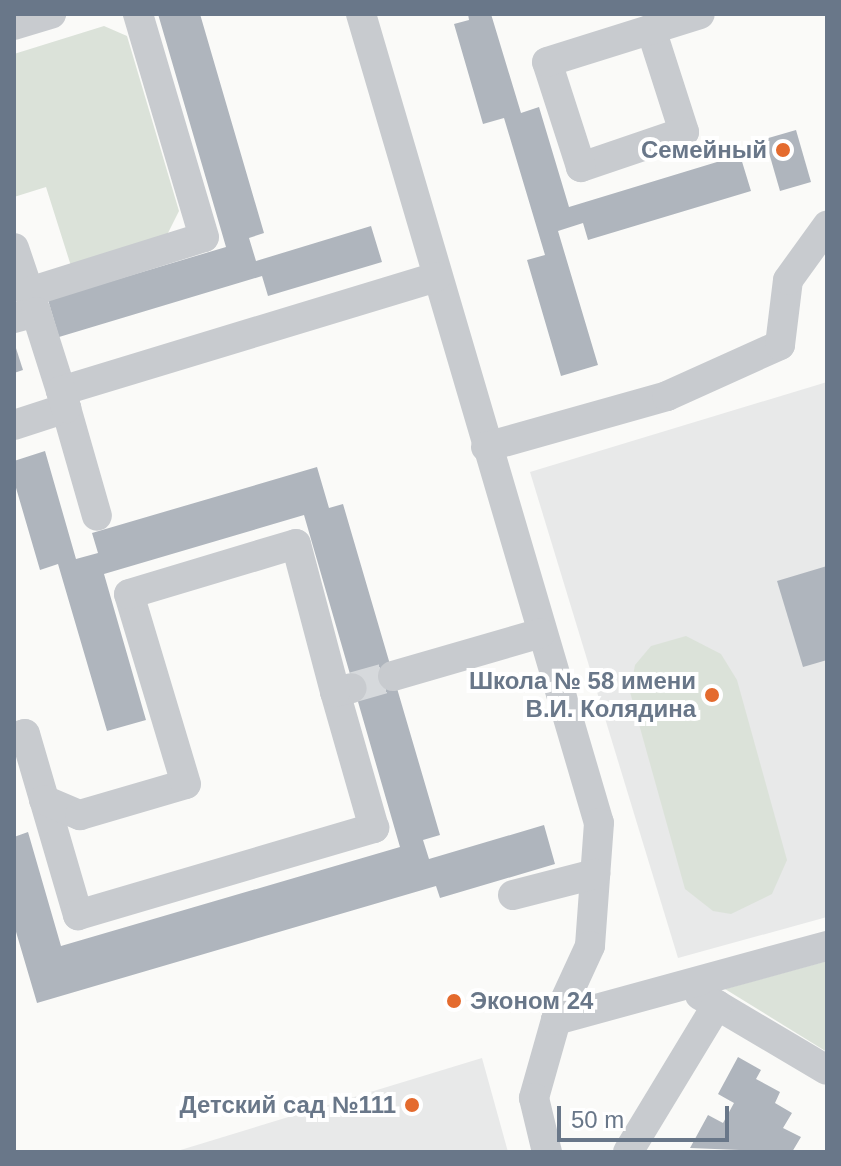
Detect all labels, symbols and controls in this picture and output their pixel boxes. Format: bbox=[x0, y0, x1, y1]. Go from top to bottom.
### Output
place label: Семейный bbox=[641, 136, 767, 164]
marker: Семейный bbox=[774, 141, 792, 159]
place label: Школа № 58 имени В.И. Колядина bbox=[469, 667, 696, 723]
marker: Школа № 58 имени В.И. Колядина bbox=[703, 686, 721, 704]
place label: Эконом 24 bbox=[470, 987, 593, 1015]
marker: Эконом 24 bbox=[445, 992, 463, 1010]
scale bar bbox=[561, 1090, 733, 1140]
place label: Детский сад №111 bbox=[180, 1091, 396, 1119]
marker: Детский сад №111 bbox=[403, 1096, 421, 1114]
text: 50 m bbox=[571, 1106, 624, 1133]

